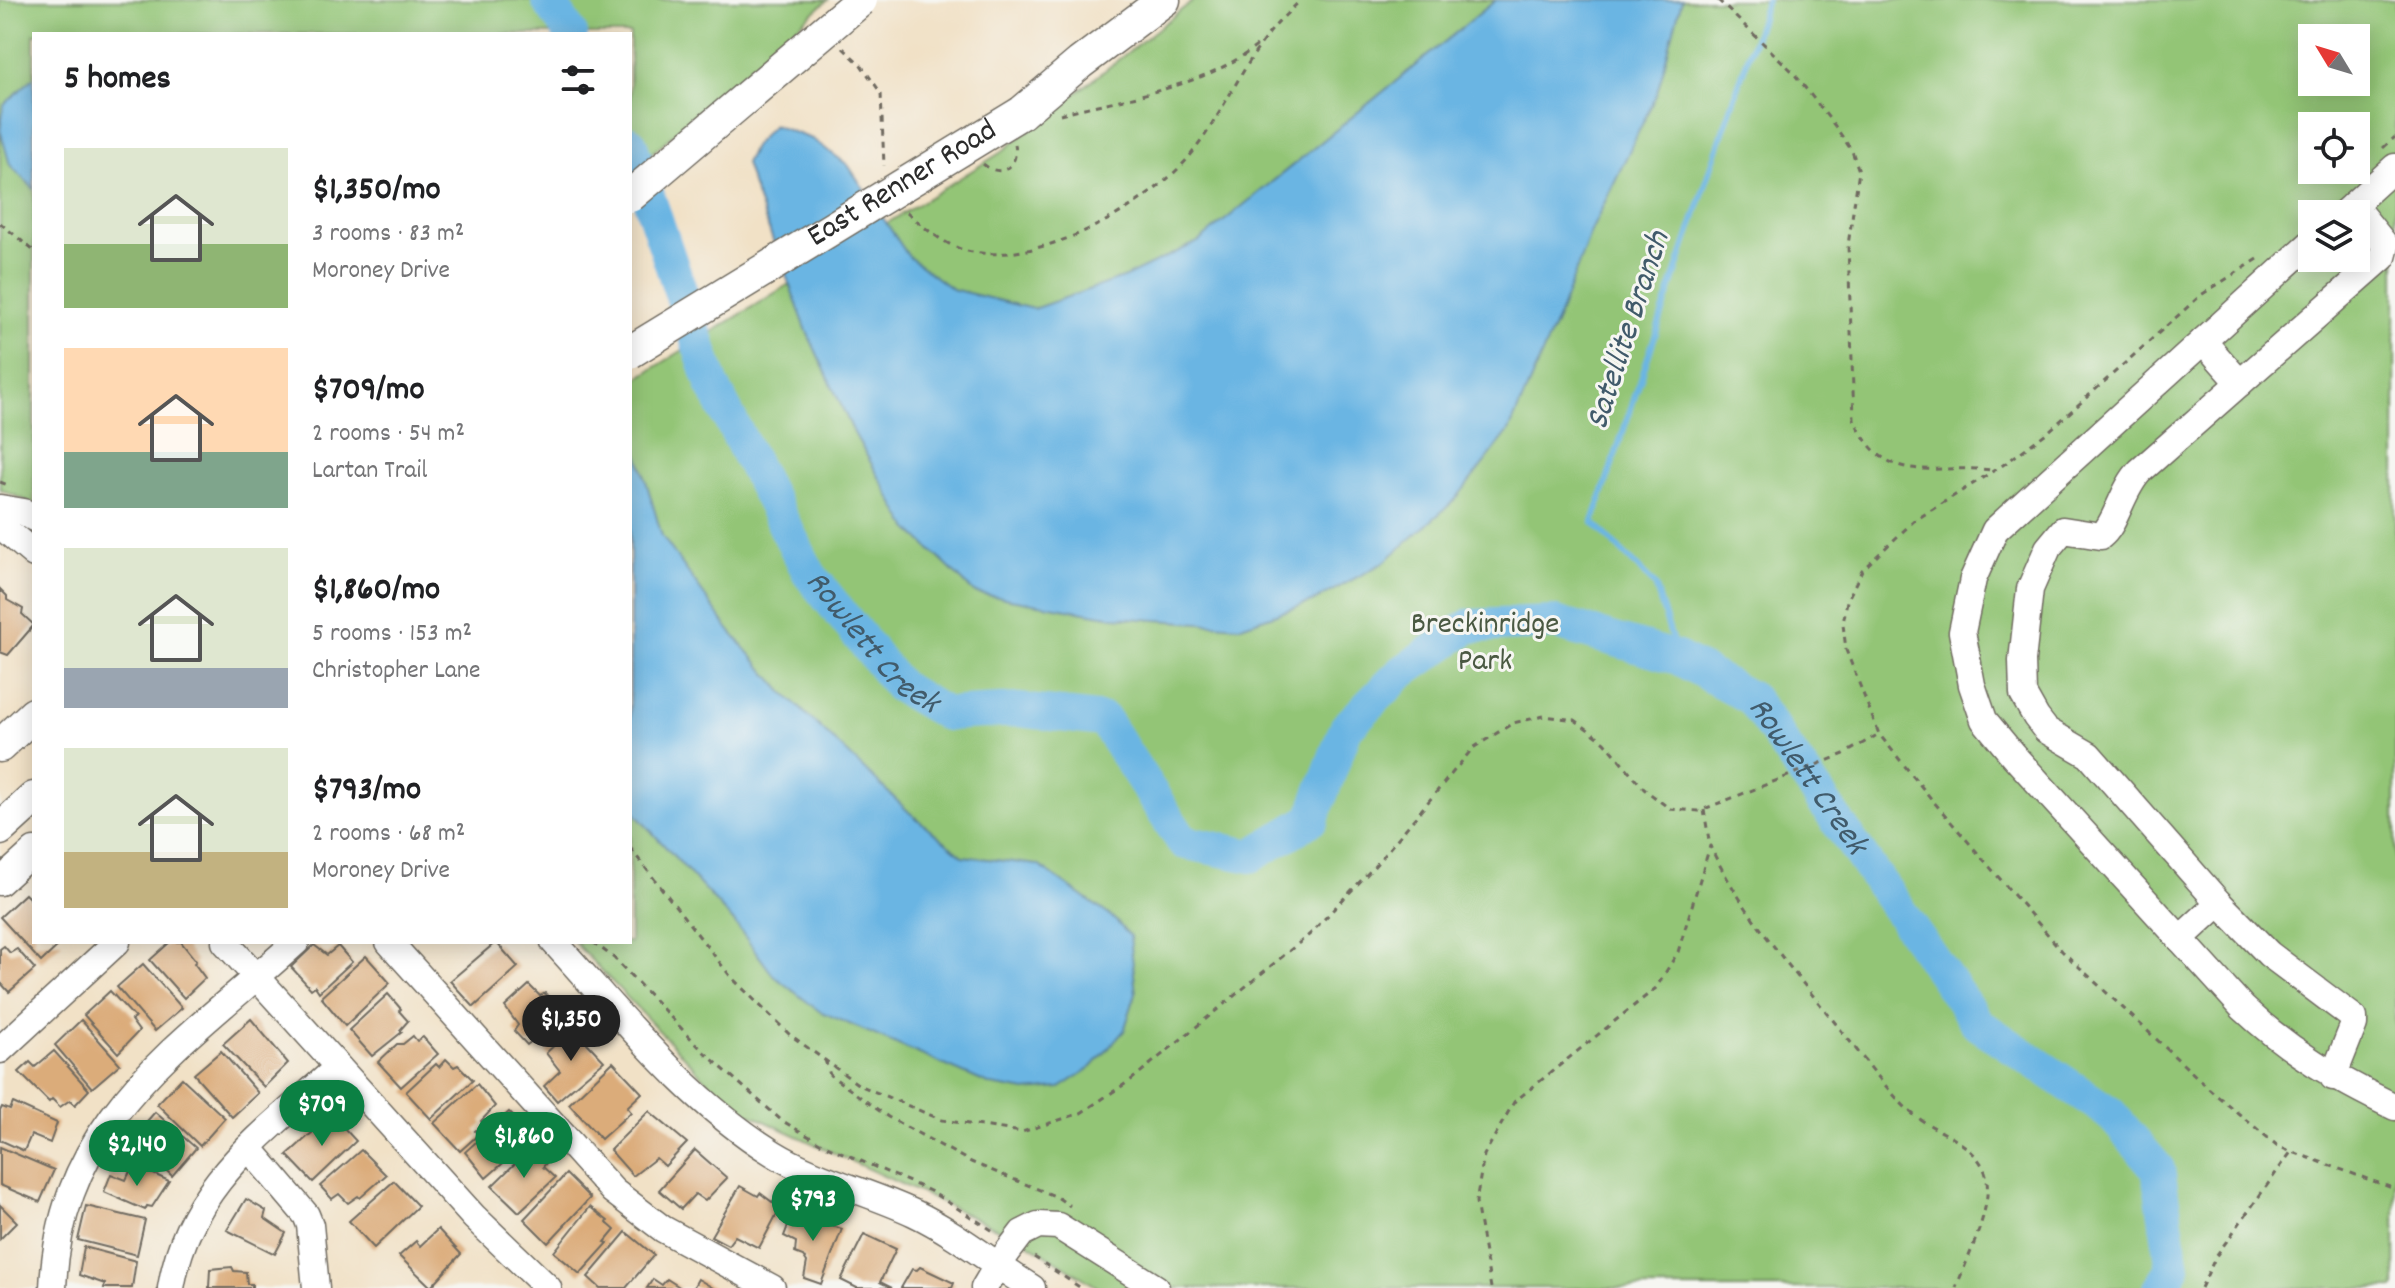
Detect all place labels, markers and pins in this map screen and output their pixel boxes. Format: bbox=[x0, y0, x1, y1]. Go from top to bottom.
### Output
pin: $1,350 bbox=[506, 995, 636, 1063]
pin: $709 bbox=[275, 1080, 369, 1148]
pin: $1,860 bbox=[459, 1112, 589, 1180]
pin: $2,140 bbox=[72, 1120, 202, 1188]
pin: $793 bbox=[766, 1175, 860, 1243]

